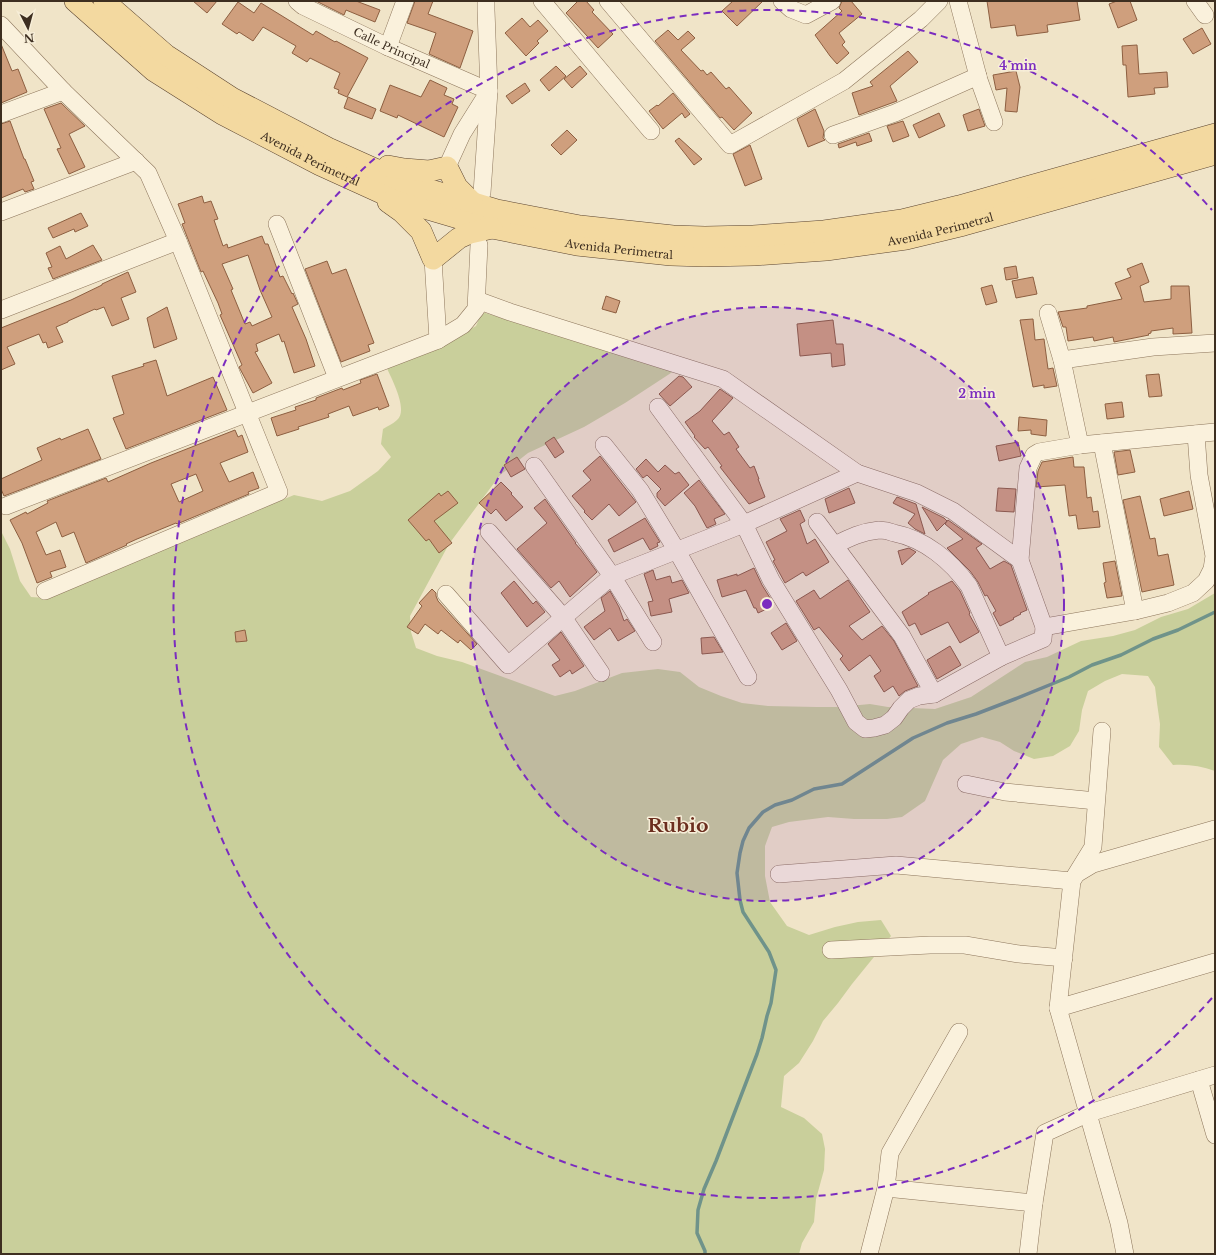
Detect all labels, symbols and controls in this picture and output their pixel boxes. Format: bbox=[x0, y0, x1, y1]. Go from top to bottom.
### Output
north arrow bbox=[8, 8, 48, 48]
street label: Calle Principal bbox=[351, 24, 433, 72]
text: N bbox=[23, 30, 35, 46]
text: 4 min bbox=[999, 58, 1037, 73]
street label: Avenida Perimetral bbox=[258, 128, 362, 189]
street label: Avenida Perimetral bbox=[886, 210, 995, 249]
street label: Avenida Perimetral bbox=[563, 236, 674, 262]
text: 2 min bbox=[958, 386, 996, 401]
centre of rings bbox=[760, 597, 774, 611]
district label: Rubio bbox=[648, 814, 708, 837]

